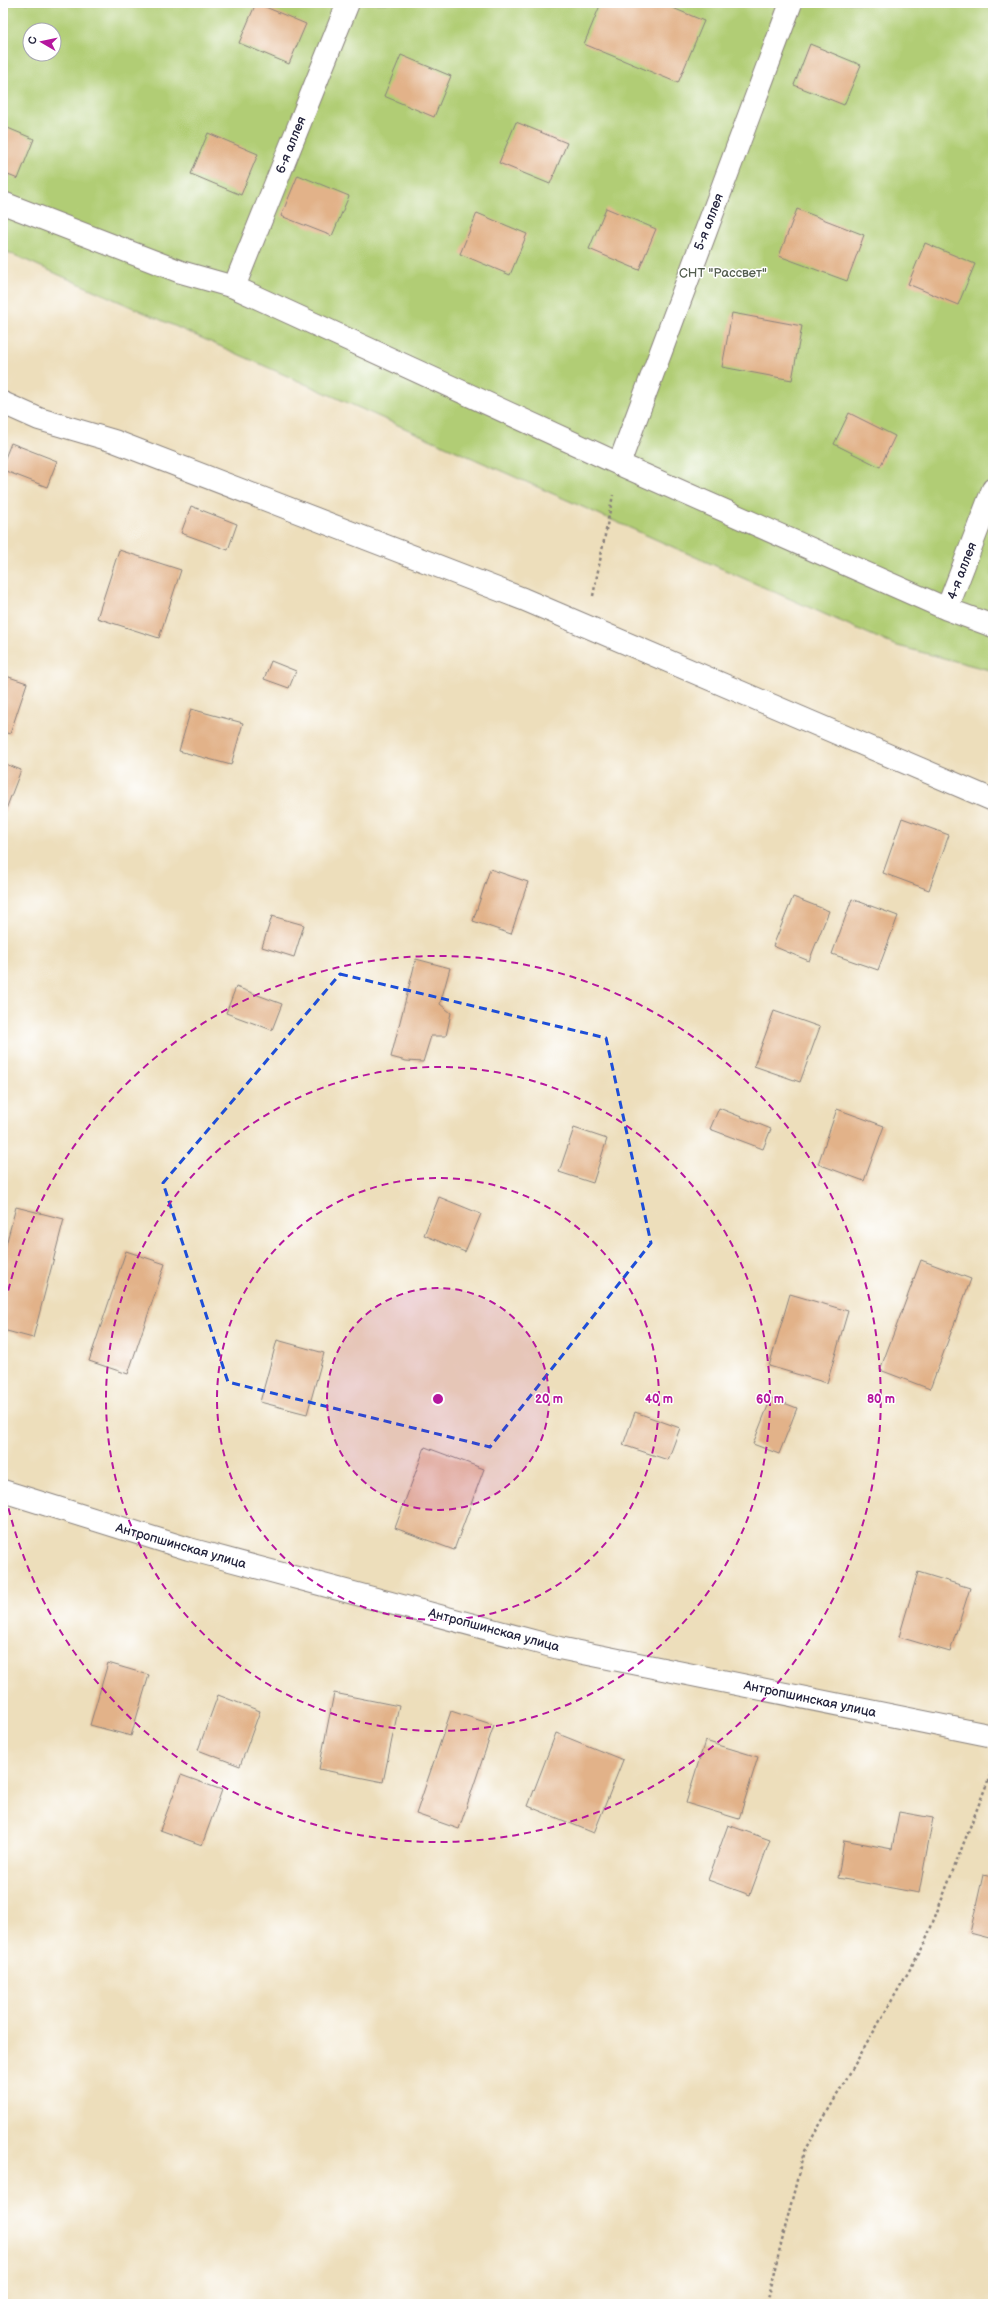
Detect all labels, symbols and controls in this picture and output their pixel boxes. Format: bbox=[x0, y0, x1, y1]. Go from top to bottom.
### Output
north arrow bbox=[22, 22, 62, 62]
text: С bbox=[26, 35, 40, 45]
street label: 6-я аллея bbox=[272, 114, 310, 176]
street label: 5-я аллея bbox=[691, 191, 727, 253]
park label: СНТ "Рассвет" bbox=[679, 265, 767, 281]
street label: 4-я аллея bbox=[944, 540, 980, 602]
centre of rings bbox=[431, 1392, 445, 1406]
text: 20 m bbox=[535, 1392, 563, 1407]
text: 40 m bbox=[645, 1392, 673, 1407]
text: 60 m bbox=[756, 1392, 784, 1407]
text: 80 m bbox=[867, 1392, 895, 1407]
street label: Антропшинская улица bbox=[113, 1519, 248, 1572]
street label: Антропшинская улица bbox=[426, 1605, 562, 1655]
street label: Антропшинская улица bbox=[741, 1677, 878, 1721]

